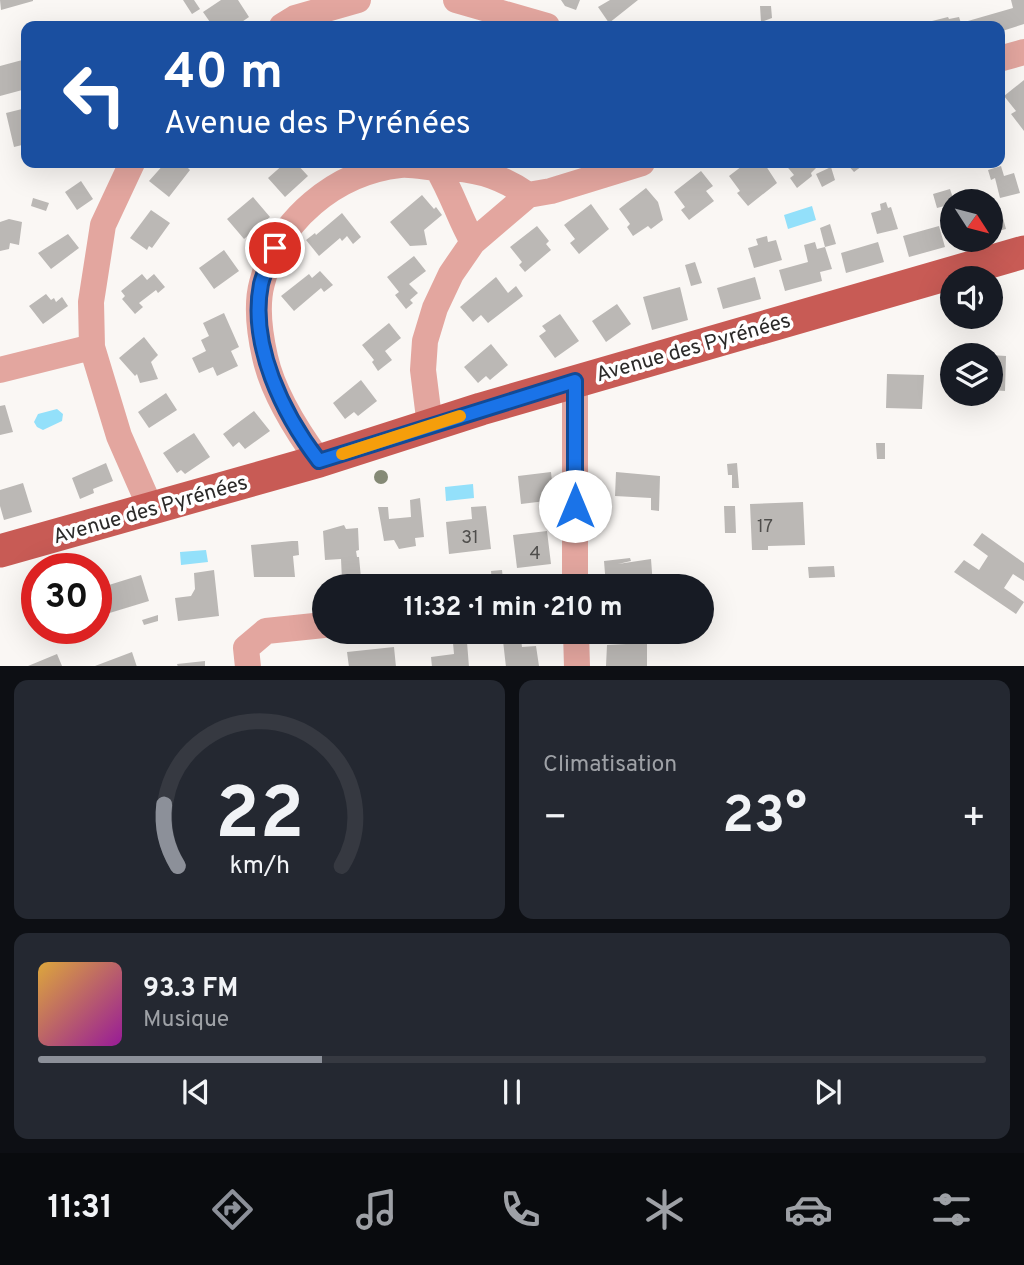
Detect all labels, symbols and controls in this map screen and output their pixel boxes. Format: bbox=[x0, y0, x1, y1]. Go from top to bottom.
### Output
text: 40 m bbox=[164, 44, 283, 106]
icon: left bbox=[49, 49, 140, 140]
text: Avenue des Pyrénées bbox=[164, 105, 471, 145]
north arrow bbox=[940, 189, 1003, 252]
map controls bbox=[940, 189, 1003, 406]
pin bbox=[245, 218, 305, 278]
icon: arrive bbox=[256, 229, 294, 267]
button: sound bbox=[940, 266, 1003, 329]
street label: Avenue des Pyrénées bbox=[593, 308, 794, 389]
button: layers bbox=[940, 343, 1003, 406]
position arrow bbox=[538, 469, 612, 543]
street label: Avenue des Pyrénées bbox=[50, 470, 251, 551]
house number: 17 bbox=[757, 516, 773, 539]
house number: 31 bbox=[461, 527, 479, 550]
house number: 4 bbox=[529, 543, 541, 566]
speed limit sign: 30 bbox=[21, 553, 112, 644]
text: 11:32 · 1 min · 210 m bbox=[403, 592, 623, 625]
text: Climatisation bbox=[543, 751, 677, 780]
text: 22 bbox=[215, 772, 304, 864]
text: 23° bbox=[722, 785, 807, 851]
text: − bbox=[543, 795, 568, 844]
text: + bbox=[961, 795, 986, 844]
text: km/h bbox=[229, 850, 290, 882]
text: 93.3 FM bbox=[143, 973, 238, 1006]
text: Musique bbox=[143, 1006, 229, 1035]
icon: previous bbox=[177, 1073, 215, 1111]
icon: pause bbox=[493, 1073, 531, 1111]
icon: next bbox=[809, 1073, 847, 1111]
icon: directions bbox=[208, 1185, 257, 1234]
icon: music bbox=[352, 1185, 401, 1234]
icon: phone bbox=[496, 1185, 545, 1234]
icon: climate bbox=[640, 1185, 689, 1234]
icon: car bbox=[784, 1185, 833, 1234]
icon: filters bbox=[927, 1185, 976, 1234]
text: 11:31 bbox=[47, 1189, 113, 1229]

